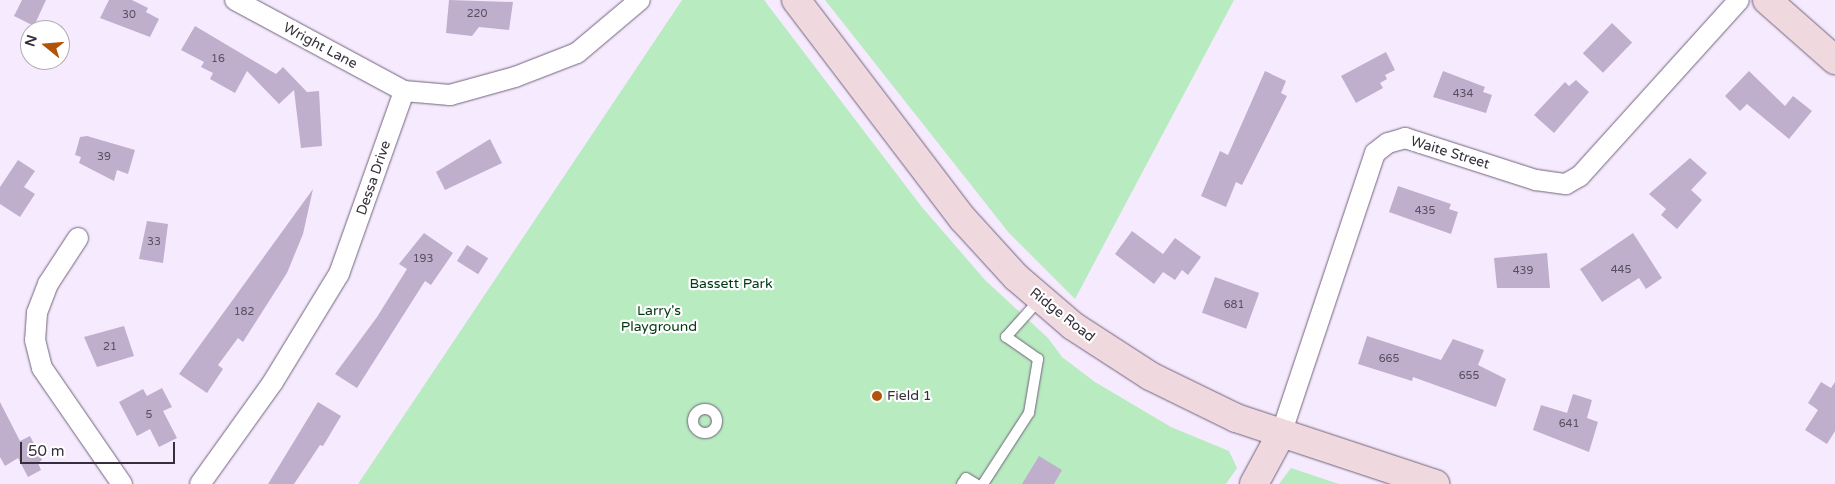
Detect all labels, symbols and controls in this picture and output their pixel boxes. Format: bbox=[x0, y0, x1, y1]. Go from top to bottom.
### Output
house number: 220 bbox=[467, 7, 487, 21]
house number: 30 bbox=[122, 8, 136, 22]
street label: Wright Lane bbox=[280, 19, 360, 73]
north arrow bbox=[20, 20, 70, 70]
text: N bbox=[21, 33, 41, 49]
house number: 16 bbox=[211, 52, 225, 66]
house number: 434 bbox=[1453, 87, 1473, 101]
street label: Waite Street bbox=[1408, 133, 1492, 173]
street label: Dessa Drive bbox=[353, 139, 395, 217]
house number: 39 bbox=[97, 150, 111, 164]
house number: 435 bbox=[1415, 204, 1435, 218]
house number: 33 bbox=[147, 235, 161, 249]
house number: 193 bbox=[413, 252, 433, 266]
house number: 445 bbox=[1611, 263, 1631, 277]
house number: 439 bbox=[1513, 264, 1533, 278]
park label: Bassett Park bbox=[689, 276, 773, 292]
street label: Ridge Road bbox=[1026, 284, 1098, 346]
house number: 681 bbox=[1224, 298, 1244, 312]
park label: Larry's Playground bbox=[621, 303, 697, 336]
house number: 182 bbox=[234, 305, 254, 319]
house number: 21 bbox=[103, 340, 117, 354]
house number: 665 bbox=[1379, 352, 1399, 366]
house number: 655 bbox=[1459, 369, 1479, 383]
place label: Field 1 bbox=[887, 388, 932, 404]
marker: Field 1 bbox=[871, 390, 883, 402]
house number: 5 bbox=[146, 408, 152, 422]
house number: 641 bbox=[1559, 417, 1579, 431]
scale bar bbox=[22, 432, 178, 464]
text: 50 m bbox=[28, 442, 65, 460]

